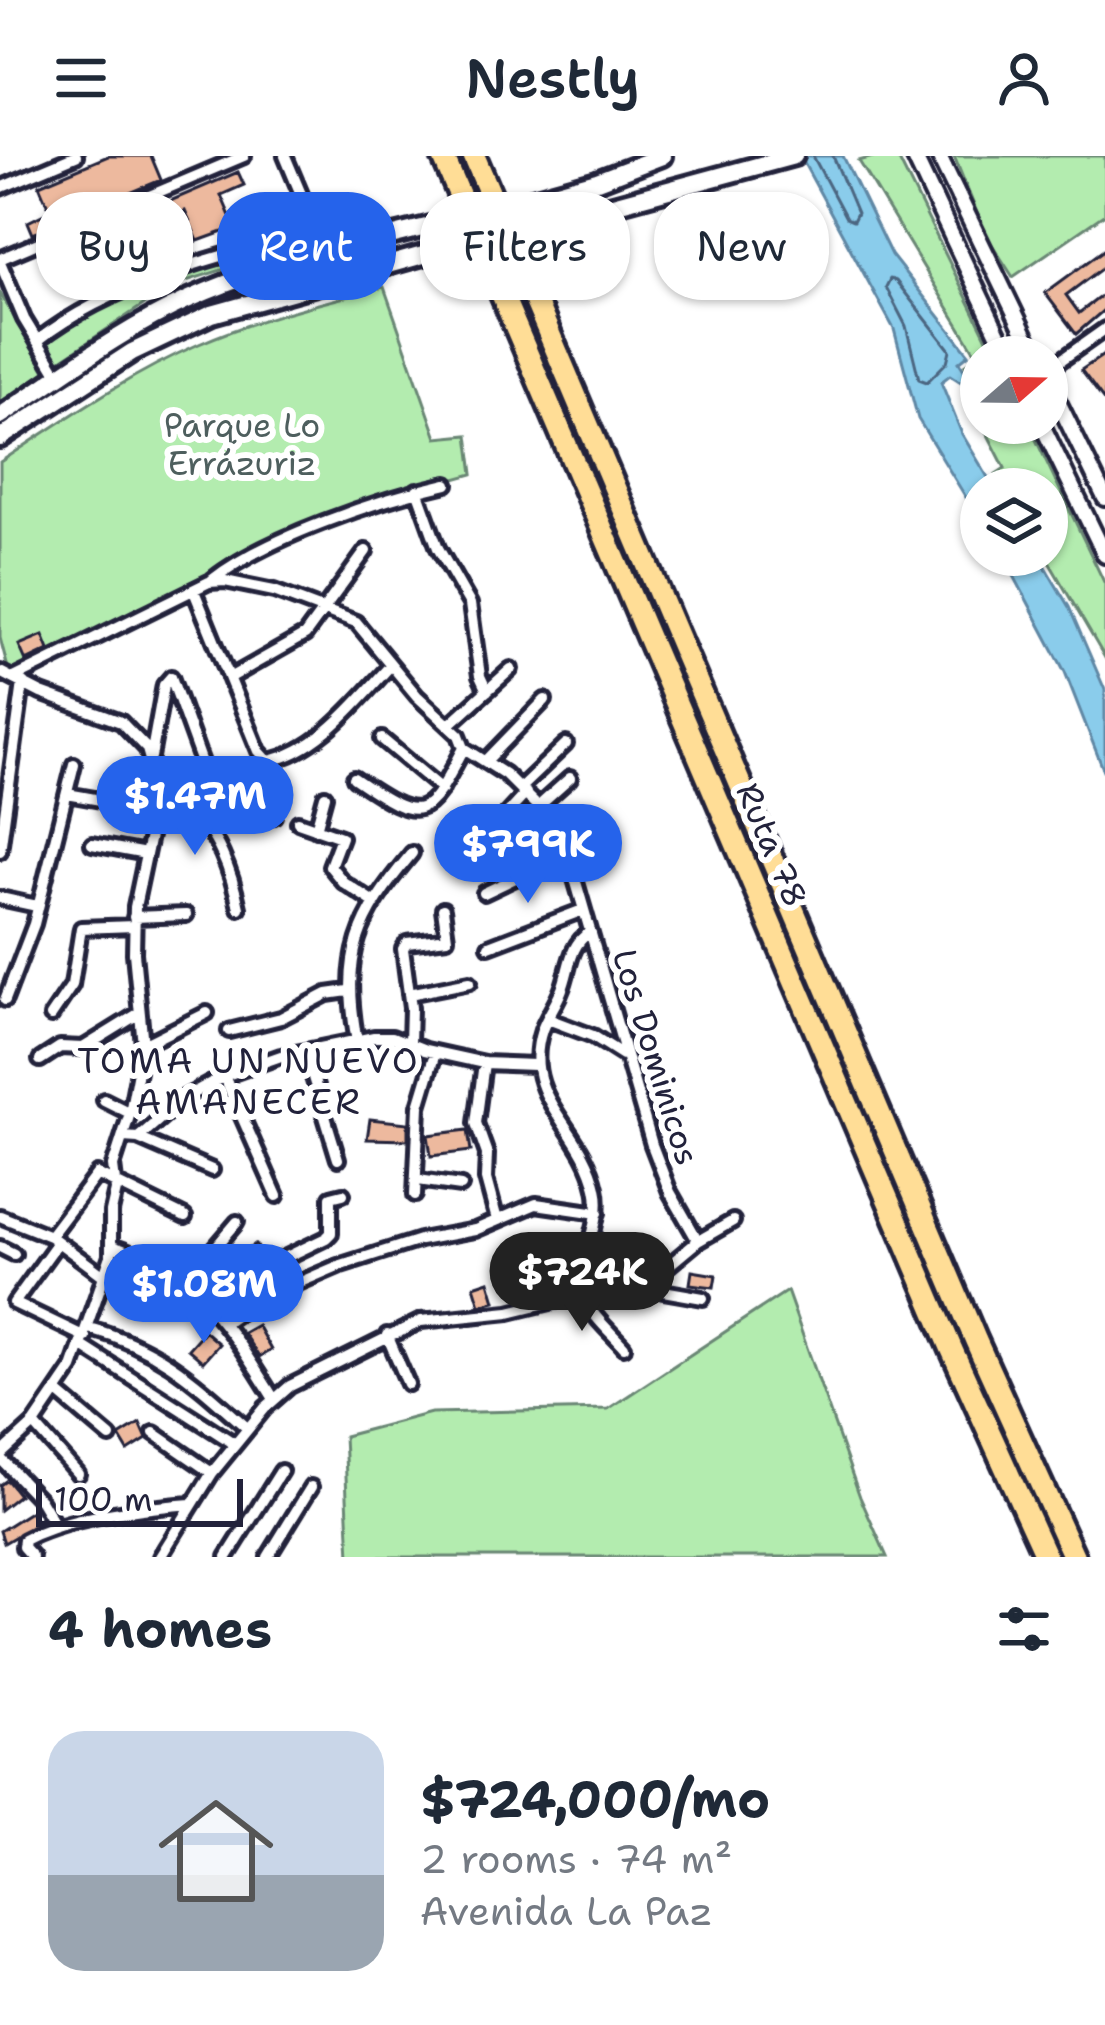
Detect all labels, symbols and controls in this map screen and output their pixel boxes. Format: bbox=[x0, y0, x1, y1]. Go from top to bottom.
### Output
text: Nestly bbox=[465, 42, 640, 114]
icon: menu bbox=[48, 45, 114, 111]
icon: person bbox=[991, 45, 1057, 111]
chip: Buy bbox=[36, 192, 193, 300]
chip: Rent bbox=[217, 192, 396, 300]
chip: Filters bbox=[420, 192, 630, 300]
chip: New bbox=[654, 192, 829, 300]
north arrow bbox=[960, 336, 1068, 444]
map controls bbox=[960, 336, 1068, 576]
park label: Parque Lo Errázuriz bbox=[164, 403, 320, 486]
button: layers bbox=[960, 468, 1068, 576]
pin: $1.47M bbox=[97, 756, 293, 858]
text: $1.47M bbox=[123, 769, 267, 821]
street label: Ruta 78 bbox=[726, 776, 818, 914]
pin: $799K bbox=[444, 804, 612, 906]
text: $799K bbox=[461, 817, 595, 869]
street label: Los Dominicos bbox=[602, 944, 710, 1170]
district label: TOMA UN NUEVO AMANECER bbox=[77, 1036, 421, 1126]
pin: $724K bbox=[498, 1232, 666, 1334]
pin: $1.08M bbox=[106, 1244, 302, 1346]
text: $724K bbox=[517, 1245, 647, 1297]
text: $1.08M bbox=[131, 1257, 277, 1309]
scale bar bbox=[36, 1473, 243, 1526]
text: 100 m bbox=[54, 1477, 153, 1522]
text: 4 homes bbox=[48, 1595, 272, 1663]
icon: filters bbox=[991, 1596, 1057, 1662]
text: $724,000/mo bbox=[420, 1765, 770, 1833]
icon: home bbox=[144, 1779, 288, 1923]
text: 2 rooms · 74 m² bbox=[420, 1833, 732, 1885]
text: Avenida La Paz bbox=[420, 1885, 713, 1937]

